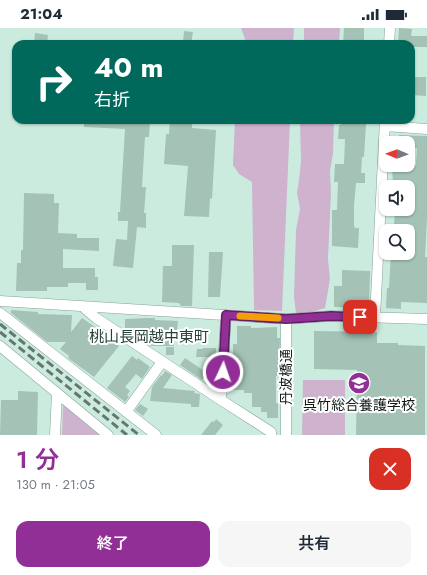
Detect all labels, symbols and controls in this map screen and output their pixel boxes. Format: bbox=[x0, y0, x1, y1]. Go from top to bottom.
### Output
text: 21:04 bbox=[20, 3, 63, 25]
text: 40 m bbox=[94, 47, 163, 88]
icon: right bbox=[28, 56, 80, 108]
text: 右折 bbox=[94, 87, 130, 113]
north arrow bbox=[379, 136, 415, 172]
map controls bbox=[379, 136, 415, 260]
button: sound bbox=[379, 180, 415, 216]
button: search bbox=[379, 224, 415, 260]
pin bbox=[343, 300, 377, 334]
icon: arrive bbox=[349, 306, 371, 328]
district label: 桃山長岡越中東町 bbox=[89, 326, 209, 348]
street label: 丹波橋通 bbox=[276, 349, 296, 405]
position arrow bbox=[202, 351, 244, 393]
school or university icon: 呉竹総合養護学校 bbox=[346, 370, 372, 396]
place label: 呉竹総合養護学校 bbox=[303, 395, 415, 415]
text: 1 分 bbox=[16, 442, 59, 477]
button: close bbox=[369, 448, 411, 490]
text: 130 m · 21:05 bbox=[16, 475, 95, 494]
button: 終了 bbox=[16, 521, 210, 567]
button: 共有 bbox=[218, 521, 411, 567]

